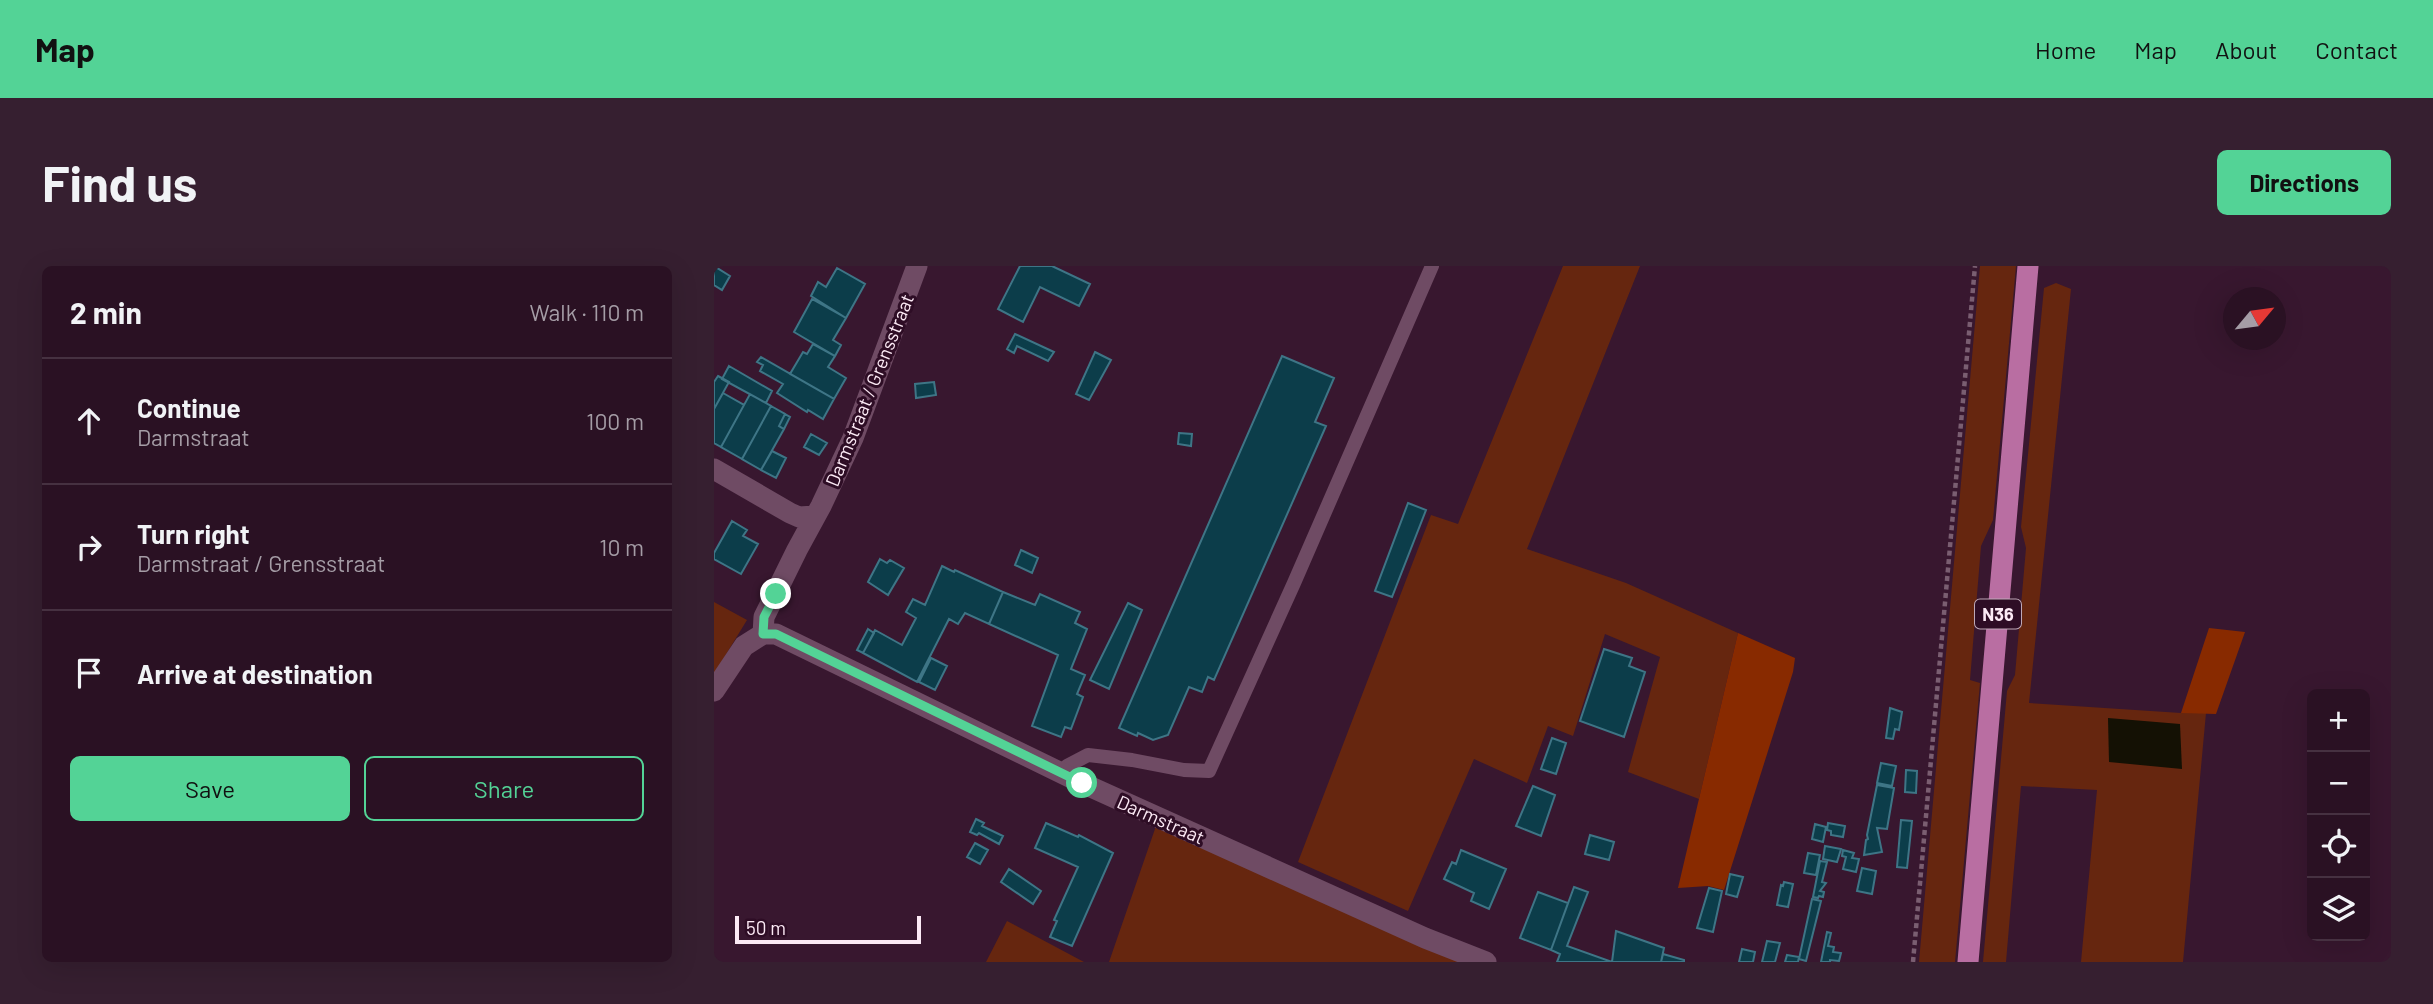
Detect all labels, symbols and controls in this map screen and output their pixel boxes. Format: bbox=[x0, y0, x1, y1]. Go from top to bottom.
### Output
text: Map bbox=[35, 29, 95, 69]
text: Home bbox=[2035, 35, 2096, 64]
text: Map bbox=[2134, 35, 2177, 64]
text: About bbox=[2215, 35, 2277, 64]
text: Contact bbox=[2315, 35, 2398, 64]
button: Directions bbox=[2217, 150, 2391, 215]
text: Find us bbox=[42, 153, 197, 212]
north arrow bbox=[2223, 287, 2286, 350]
street label: Darmstraat / Grensstraat bbox=[820, 291, 918, 489]
text: 2 min bbox=[70, 294, 142, 330]
text: Walk · 110 m bbox=[530, 298, 644, 326]
text: Continue bbox=[137, 392, 241, 423]
icon: ahead bbox=[70, 402, 108, 440]
text: 100 m bbox=[586, 407, 644, 435]
text: Darmstraat bbox=[137, 423, 250, 451]
text: Turn right bbox=[137, 518, 250, 549]
icon: right bbox=[70, 528, 108, 566]
text: 10 m bbox=[599, 533, 644, 561]
text: Darmstraat / Grensstraat bbox=[137, 549, 385, 577]
route end bbox=[760, 578, 791, 609]
road number: N36 bbox=[1975, 600, 2021, 628]
icon: arrive bbox=[70, 654, 108, 692]
text: Arrive at destination bbox=[137, 658, 373, 689]
map controls bbox=[2307, 689, 2370, 941]
button: + bbox=[2307, 689, 2370, 752]
button: − bbox=[2307, 752, 2370, 815]
button: Save bbox=[70, 756, 350, 821]
button: Share bbox=[364, 756, 644, 821]
route start bbox=[1066, 767, 1097, 798]
street label: Darmstraat bbox=[1114, 790, 1208, 848]
button: locate bbox=[2307, 815, 2370, 878]
button: layers bbox=[2307, 878, 2370, 941]
scale bar bbox=[735, 913, 920, 945]
text: 50 m bbox=[746, 916, 786, 939]

